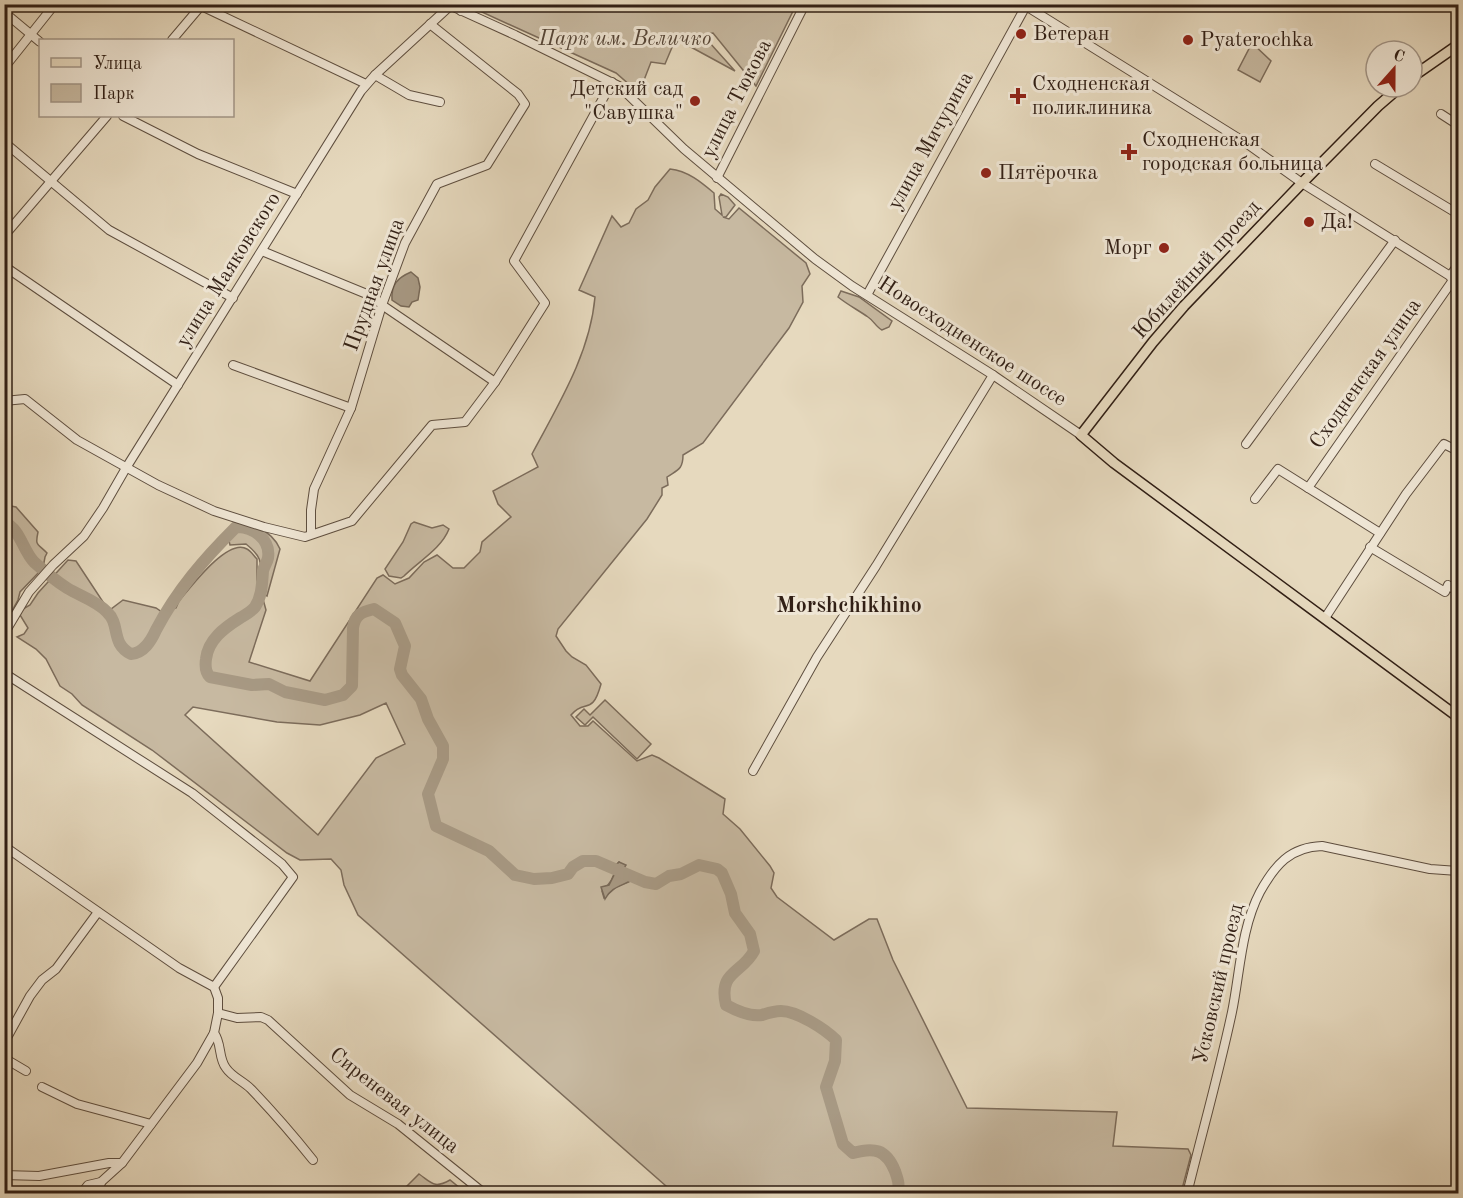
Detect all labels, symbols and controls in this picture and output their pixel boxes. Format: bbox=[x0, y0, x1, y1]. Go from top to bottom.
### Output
place label: Ветеран bbox=[1033, 24, 1109, 45]
marker: Ветеран bbox=[1014, 27, 1028, 41]
park label: Парк им. Величко bbox=[537, 29, 712, 50]
place label: Pyaterochka bbox=[1200, 30, 1313, 51]
marker: Pyaterochka bbox=[1181, 33, 1195, 47]
street label: улица Тюкова bbox=[698, 36, 776, 162]
legend bbox=[39, 39, 234, 117]
north arrow bbox=[1364, 39, 1424, 99]
text: С bbox=[1391, 48, 1406, 66]
text: Улица bbox=[93, 55, 142, 73]
street label: улица Мичурина bbox=[884, 68, 978, 214]
place label: Сходненская поликлиника bbox=[1032, 74, 1152, 119]
place label: Детский сад "Савушка" bbox=[570, 79, 684, 124]
text: Парк bbox=[93, 85, 134, 103]
marker: Сходненская поликлиника bbox=[1009, 87, 1027, 105]
marker: Детский сад "Савушка" bbox=[688, 94, 702, 108]
place label: Сходненская городская больница bbox=[1142, 130, 1323, 175]
marker: Сходненская городская больница bbox=[1120, 143, 1138, 161]
place label: Пятёрочка bbox=[998, 163, 1098, 184]
marker: Пятёрочка bbox=[979, 166, 993, 180]
street label: улица Маяковского bbox=[173, 189, 285, 351]
street label: Юбилейный проезд bbox=[1129, 196, 1265, 343]
place label: Да! bbox=[1321, 212, 1353, 233]
marker: Да! bbox=[1302, 215, 1316, 229]
street label: Прудная улица bbox=[341, 216, 409, 354]
place label: Морг bbox=[1104, 238, 1152, 259]
marker: Морг bbox=[1157, 241, 1171, 255]
street label: Новосходненское шоссе bbox=[874, 273, 1070, 411]
street label: Сходненская улица bbox=[1306, 295, 1426, 453]
district label: Morshchikhino bbox=[776, 595, 922, 617]
street label: Усковский проезд bbox=[1190, 901, 1248, 1066]
street label: Сиреневая улица bbox=[325, 1044, 463, 1158]

